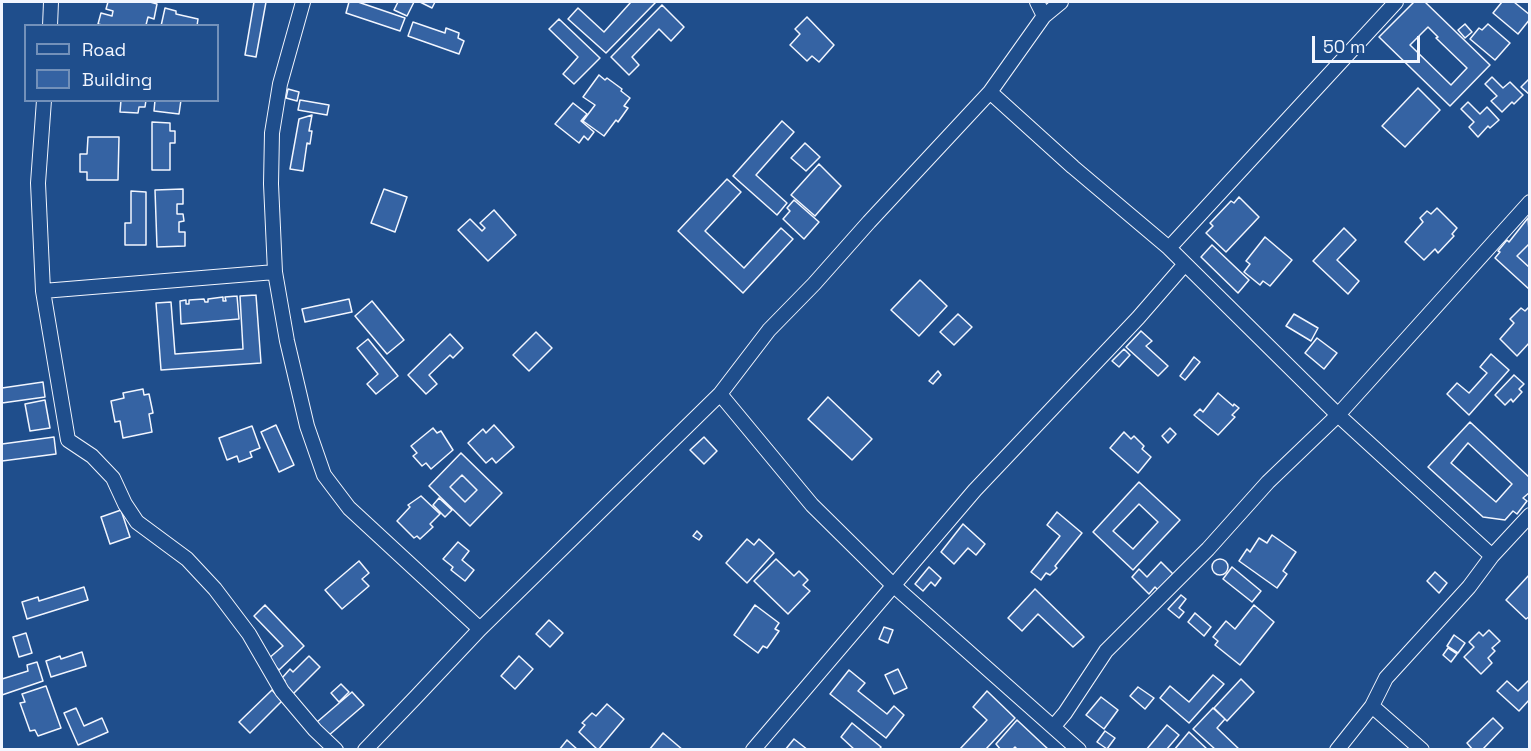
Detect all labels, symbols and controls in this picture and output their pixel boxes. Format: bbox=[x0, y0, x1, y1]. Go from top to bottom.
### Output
legend bbox=[24, 24, 219, 102]
scale bar bbox=[1315, 24, 1423, 62]
text: 50 m bbox=[1323, 35, 1365, 58]
text: Road bbox=[82, 38, 126, 61]
text: Building bbox=[82, 68, 152, 91]

